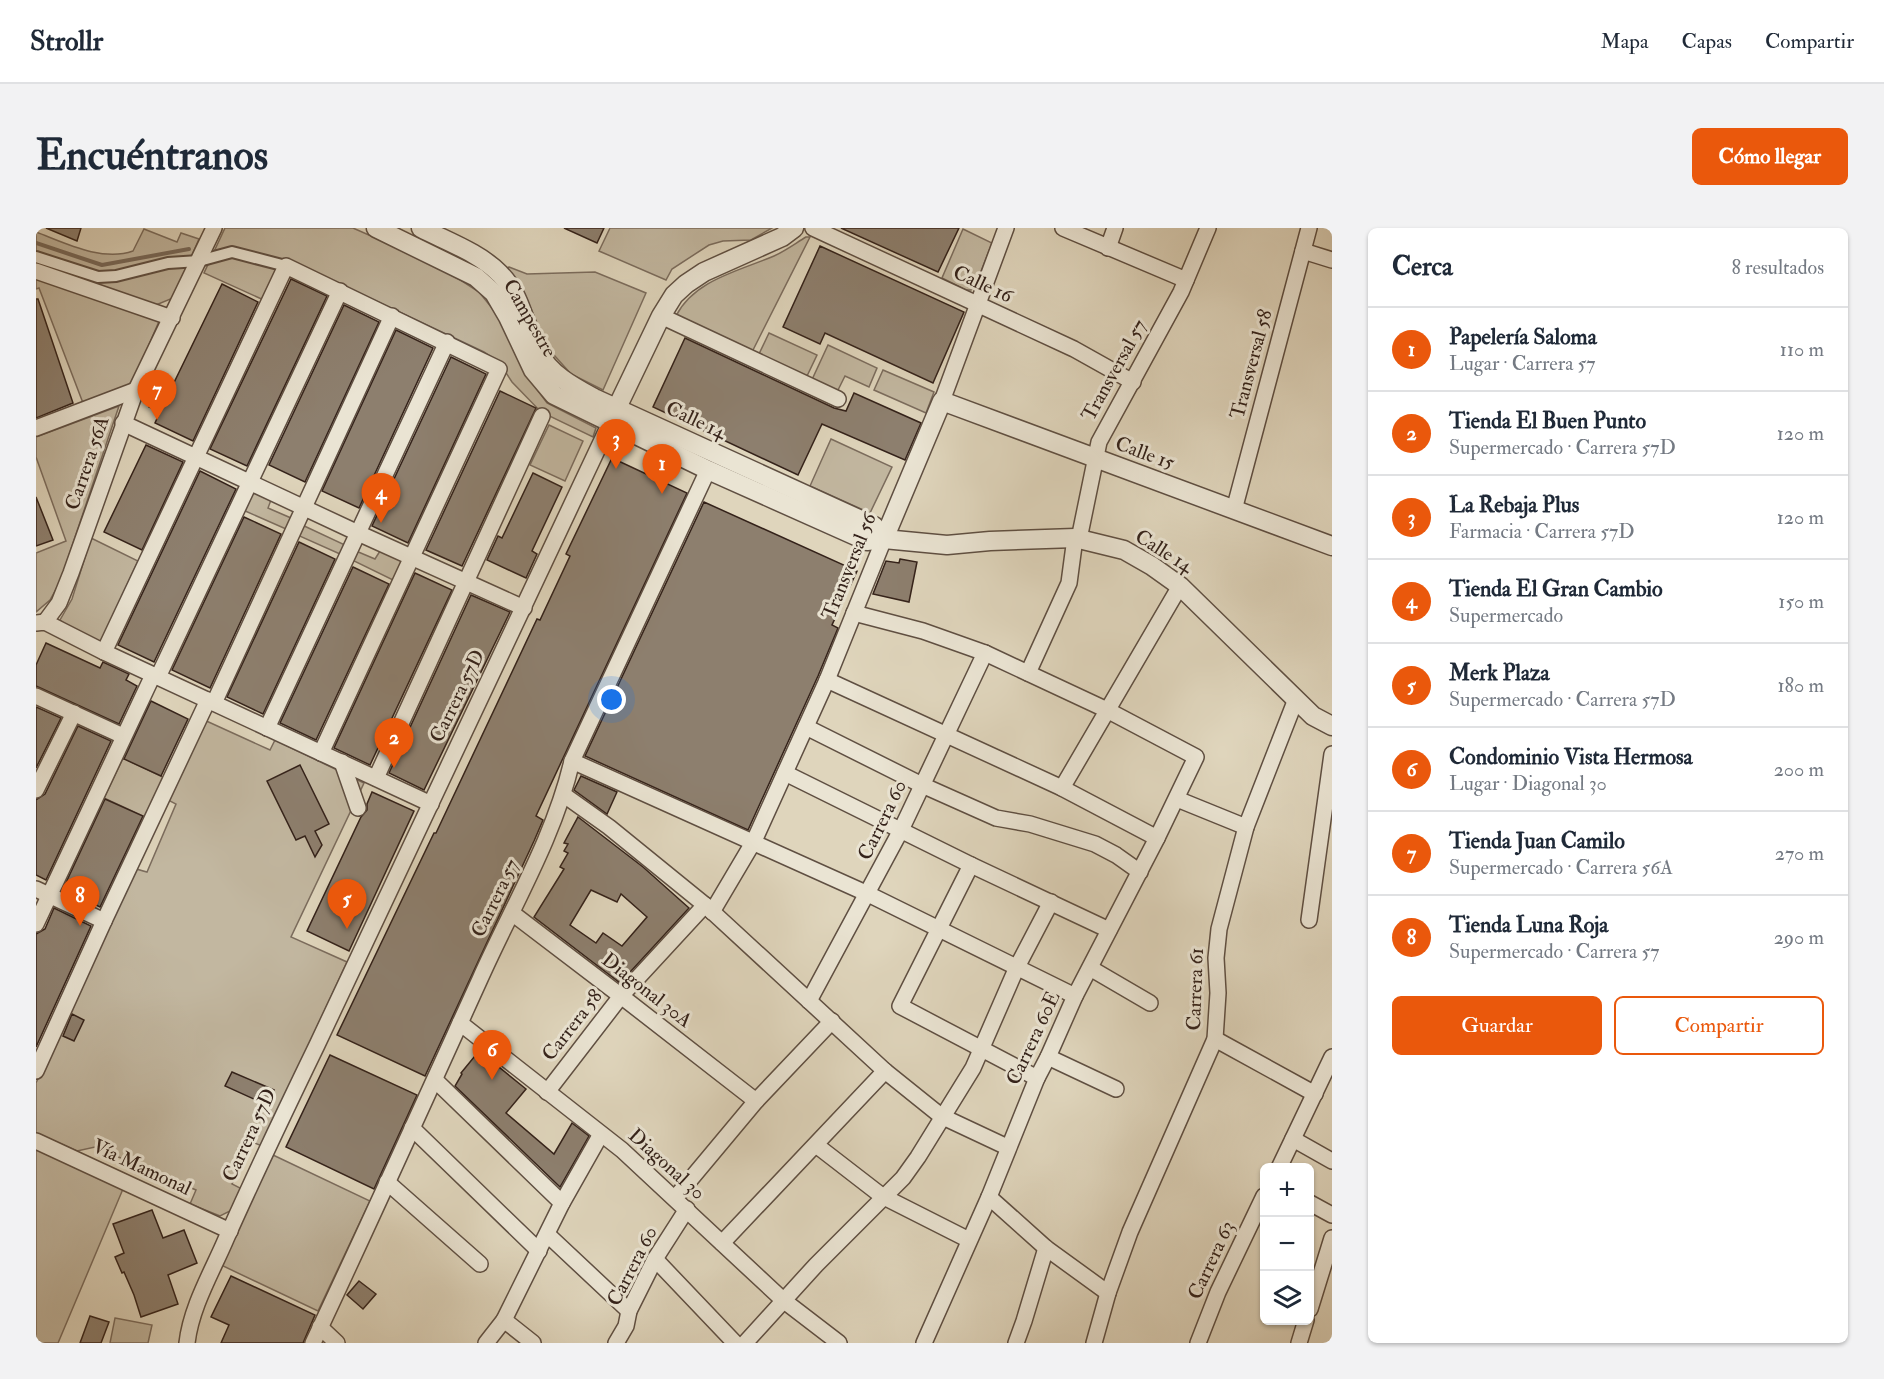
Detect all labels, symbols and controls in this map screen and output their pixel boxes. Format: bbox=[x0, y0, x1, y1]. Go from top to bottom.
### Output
text: Strollr bbox=[30, 24, 103, 59]
text: Mapa bbox=[1601, 28, 1649, 55]
text: Capas bbox=[1682, 28, 1732, 55]
text: Compartir bbox=[1765, 28, 1854, 55]
button: Cómo llegar bbox=[1692, 128, 1848, 185]
text: Encuéntranos bbox=[36, 130, 268, 182]
text: Cerca bbox=[1392, 251, 1453, 283]
text: 8 resultados bbox=[1731, 255, 1824, 280]
street label: Calle 16 bbox=[949, 259, 1018, 309]
street label: Campestre bbox=[497, 275, 562, 362]
street label: Transversal 58 bbox=[1224, 306, 1278, 422]
street label: Transversal 57 bbox=[1076, 315, 1152, 425]
text: Papelería Saloma bbox=[1449, 323, 1597, 351]
text: 1 bbox=[1408, 337, 1415, 362]
text: 110 m bbox=[1780, 337, 1824, 362]
text: Lugar · Carrera 57 bbox=[1449, 351, 1596, 376]
pin: 7 bbox=[138, 370, 176, 420]
street label: Calle 14 bbox=[662, 395, 731, 445]
text: Tienda El Buen Punto bbox=[1449, 407, 1646, 435]
street label: Carrera 56A bbox=[59, 413, 115, 513]
pin: 3 bbox=[596, 420, 636, 469]
text: 2 bbox=[1406, 421, 1417, 446]
text: 120 m bbox=[1777, 421, 1824, 446]
street label: Calle 15 bbox=[1112, 431, 1178, 475]
text: Supermercado · Carrera 57D bbox=[1449, 435, 1676, 460]
pin: 1 bbox=[642, 444, 682, 494]
pin: 4 bbox=[362, 474, 400, 523]
text: La Rebaja Plus bbox=[1449, 491, 1579, 519]
text: 3 bbox=[1408, 505, 1415, 530]
text: 120 m bbox=[1777, 505, 1824, 530]
street label: Transversal 56 bbox=[816, 508, 882, 623]
text: Farmacia · Carrera 57D bbox=[1449, 519, 1635, 544]
street label: Calle 14 bbox=[1130, 524, 1199, 579]
text: Tienda El Gran Cambio bbox=[1449, 575, 1663, 603]
text: 4 bbox=[1406, 589, 1417, 614]
text: 150 m bbox=[1778, 589, 1824, 614]
text: Supermercado bbox=[1449, 603, 1563, 628]
street label: Carrera 57D bbox=[424, 646, 490, 746]
text: Merk Plaza bbox=[1449, 659, 1550, 687]
text: 5 bbox=[1407, 673, 1416, 698]
text: 180 m bbox=[1777, 673, 1824, 698]
your location bbox=[597, 685, 626, 714]
text: Supermercado · Carrera 57D bbox=[1449, 687, 1676, 712]
pin: 2 bbox=[374, 718, 414, 768]
text: Condominio Vista Hermosa bbox=[1449, 743, 1693, 771]
text: 6 bbox=[1406, 757, 1417, 782]
text: 200 m bbox=[1774, 757, 1824, 782]
text: Lugar · Diagonal 30 bbox=[1449, 771, 1607, 796]
street label: Carrera 60 bbox=[852, 776, 912, 864]
text: Tienda Juan Camilo bbox=[1449, 827, 1625, 855]
text: 7 bbox=[1407, 841, 1416, 866]
text: 270 m bbox=[1775, 841, 1824, 866]
street label: Carrera 57 bbox=[465, 855, 525, 941]
text: Supermercado · Carrera 56A bbox=[1449, 855, 1673, 880]
pin: 8 bbox=[60, 876, 99, 926]
pin: 5 bbox=[328, 880, 366, 929]
text: Tienda Luna Roja bbox=[1449, 911, 1608, 939]
text: 8 bbox=[1407, 925, 1416, 950]
text: 290 m bbox=[1774, 925, 1824, 950]
text: Supermercado · Carrera 57 bbox=[1449, 939, 1659, 964]
street label: Diagonal 30A bbox=[597, 947, 697, 1033]
street label: Carrera 61 bbox=[1181, 947, 1209, 1031]
street label: Carrera 58 bbox=[536, 984, 608, 1066]
street label: Carrera 60E bbox=[1000, 987, 1066, 1089]
button: Guardar bbox=[1392, 996, 1602, 1055]
button: Compartir bbox=[1614, 996, 1824, 1055]
pin: 6 bbox=[472, 1030, 512, 1080]
street label: Carrera 57D bbox=[217, 1084, 281, 1186]
street label: Diagonal 30 bbox=[623, 1123, 711, 1205]
street label: Vía Mamonal bbox=[88, 1133, 196, 1201]
map controls bbox=[1260, 1163, 1314, 1325]
button: + bbox=[1260, 1163, 1314, 1217]
street label: Carrera 63 bbox=[1182, 1217, 1240, 1303]
button: − bbox=[1260, 1217, 1314, 1271]
street label: Carrera 60 bbox=[601, 1222, 663, 1310]
button: layers bbox=[1260, 1271, 1314, 1325]

